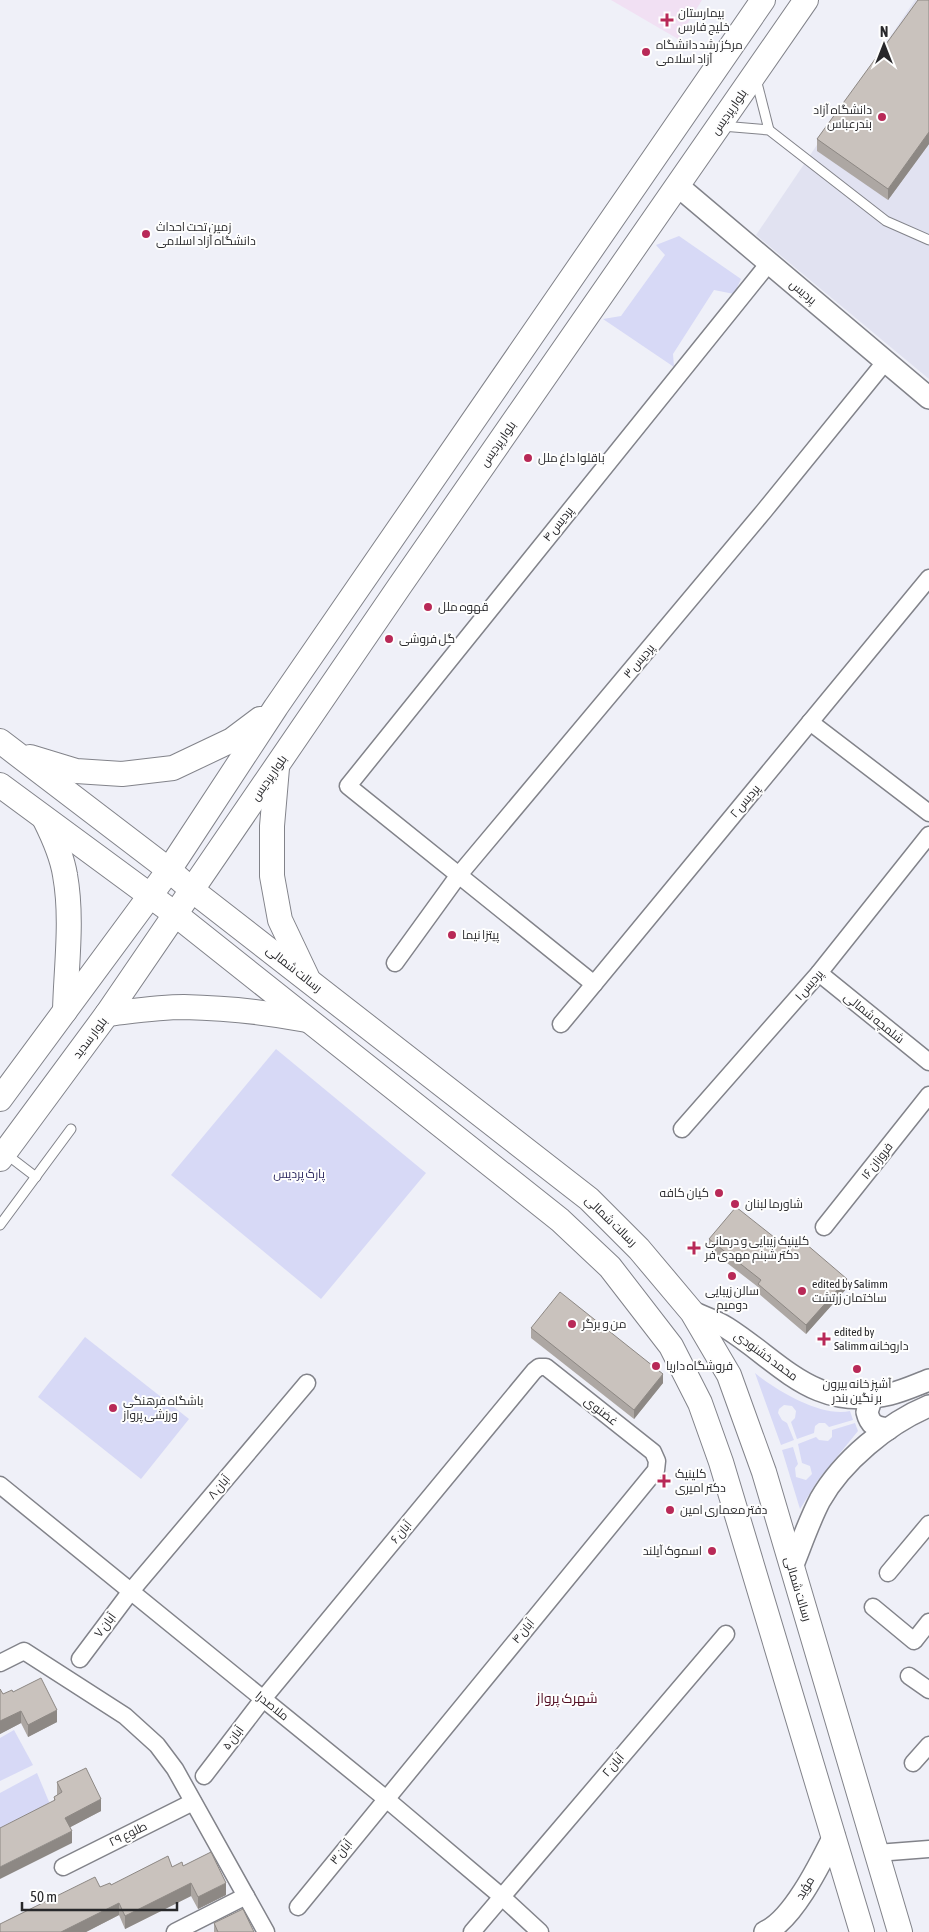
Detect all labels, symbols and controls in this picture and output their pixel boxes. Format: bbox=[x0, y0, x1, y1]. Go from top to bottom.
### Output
place label: بیمارستان خلیج فارس bbox=[678, 6, 730, 35]
marker: بیمارستان خلیج فارس bbox=[660, 13, 674, 27]
north arrow bbox=[859, 20, 909, 70]
text: N bbox=[880, 24, 888, 40]
place label: مرکز رشد دانشگاه آزاد اسلامی bbox=[656, 38, 743, 66]
marker: مرکز رشد دانشگاه آزاد اسلامی bbox=[640, 46, 652, 58]
street label: بلوار پردیس bbox=[708, 86, 751, 139]
place label: دانشگاه آزاد بندرعباس bbox=[813, 103, 872, 131]
marker: دانشگاه آزاد بندرعباس bbox=[876, 111, 888, 123]
place label: زمین تحت احداث دانشگاه آزاد اسلامی bbox=[156, 220, 256, 248]
marker: زمین تحت احداث دانشگاه آزاد اسلامی bbox=[140, 228, 152, 240]
street label: پردیس bbox=[785, 277, 820, 309]
street label: بلوار پردیس bbox=[477, 418, 520, 471]
place label: باقلوا داغ ملل bbox=[538, 451, 605, 466]
marker: باقلوا داغ ملل bbox=[522, 452, 534, 464]
street label: پردیس ۴ bbox=[540, 503, 578, 545]
place label: قهوه ملل bbox=[438, 600, 489, 614]
marker: قهوه ملل bbox=[422, 601, 434, 613]
place label: گل فروشی bbox=[399, 632, 455, 646]
marker: گل فروشی bbox=[383, 633, 395, 645]
street label: پردیس ۳ bbox=[621, 640, 659, 682]
street label: بلوار پردیس bbox=[248, 752, 291, 805]
street label: پردیس ۲ bbox=[727, 781, 765, 822]
place label: پیتزا نیما bbox=[462, 928, 500, 944]
marker: پیتزا نیما bbox=[446, 929, 458, 941]
street label: رسالت شمالی bbox=[263, 943, 325, 995]
street label: پردیس ۱ bbox=[792, 966, 828, 1005]
street label: شلمچه شمالی bbox=[840, 990, 907, 1048]
street label: بلوار سدید bbox=[70, 1015, 110, 1061]
street label: فروزان ۱۶ bbox=[858, 1140, 896, 1182]
park label: پارک پردیس bbox=[273, 1167, 326, 1183]
place label: کیان کافه bbox=[660, 1186, 709, 1200]
marker: کیان کافه bbox=[713, 1187, 725, 1199]
street label: رسالت شمالی bbox=[582, 1193, 640, 1249]
place label: شاورما لبنان bbox=[745, 1197, 803, 1211]
marker: شاورما لبنان bbox=[729, 1198, 741, 1210]
place label: کلینیک زیبایی و درمانی دکتر شبنم مهدی فر bbox=[704, 1234, 809, 1263]
marker: کلینیک زیبایی و درمانی دکتر شبنم مهدی فر bbox=[687, 1241, 701, 1255]
marker: سالن زیبایی دومیم bbox=[726, 1270, 738, 1282]
place label: edited by Salimm ساختمان زرتشت bbox=[812, 1277, 888, 1305]
place label: سالن زیبایی دومیم bbox=[705, 1284, 759, 1313]
marker: edited by Salimm ساختمان زرتشت bbox=[796, 1285, 808, 1297]
place label: من و برگر bbox=[581, 1317, 626, 1331]
marker: من و برگر bbox=[566, 1318, 578, 1330]
place label: edited by Salimm داروخانه bbox=[834, 1325, 909, 1353]
street label: محمد خشنودی bbox=[732, 1328, 800, 1384]
marker: edited by Salimm داروخانه bbox=[818, 1333, 830, 1345]
place label: فروشگاه داریا bbox=[666, 1359, 733, 1373]
marker: فروشگاه داریا bbox=[650, 1360, 662, 1372]
marker: آشپز خانه بیرون بر نگین بندر bbox=[851, 1363, 863, 1375]
place label: آشپز خانه بیرون بر نگین بندر bbox=[823, 1377, 892, 1405]
place label: باشگاه فرهنگی ورزشی پرواز bbox=[122, 1394, 203, 1424]
street label: غضنوی bbox=[581, 1394, 621, 1428]
marker: باشگاه فرهنگی ورزشی پرواز bbox=[107, 1402, 119, 1414]
place label: کلینیک دکتر امیری bbox=[675, 1467, 726, 1495]
street label: آبان ۸ bbox=[205, 1472, 234, 1502]
marker: کلینیک دکتر امیری bbox=[657, 1474, 671, 1488]
place label: دفتر معماری امین bbox=[680, 1503, 767, 1517]
marker: دفتر معماری امین bbox=[664, 1504, 676, 1516]
street label: آبان ۶ bbox=[387, 1517, 415, 1546]
place label: اسموک آیلند bbox=[643, 1544, 702, 1558]
marker: اسموک آیلند bbox=[706, 1545, 718, 1557]
street label: رسالت شمالی bbox=[782, 1555, 814, 1623]
street label: آبان ۷ bbox=[91, 1609, 119, 1640]
street label: آبان ۴ bbox=[509, 1615, 538, 1646]
street label: ملاصدرا bbox=[253, 1688, 291, 1724]
district label: شهرک پرواز bbox=[536, 1690, 597, 1708]
street label: آبان ۵ bbox=[220, 1723, 247, 1753]
street label: آبان ۲ bbox=[599, 1750, 627, 1779]
street label: طلوع ۲۹ bbox=[107, 1819, 150, 1850]
street label: آبان ۳ bbox=[327, 1836, 356, 1867]
street label: مؤید bbox=[793, 1874, 817, 1902]
scale bar bbox=[22, 1880, 178, 1912]
text: 50 m bbox=[30, 1888, 57, 1905]

